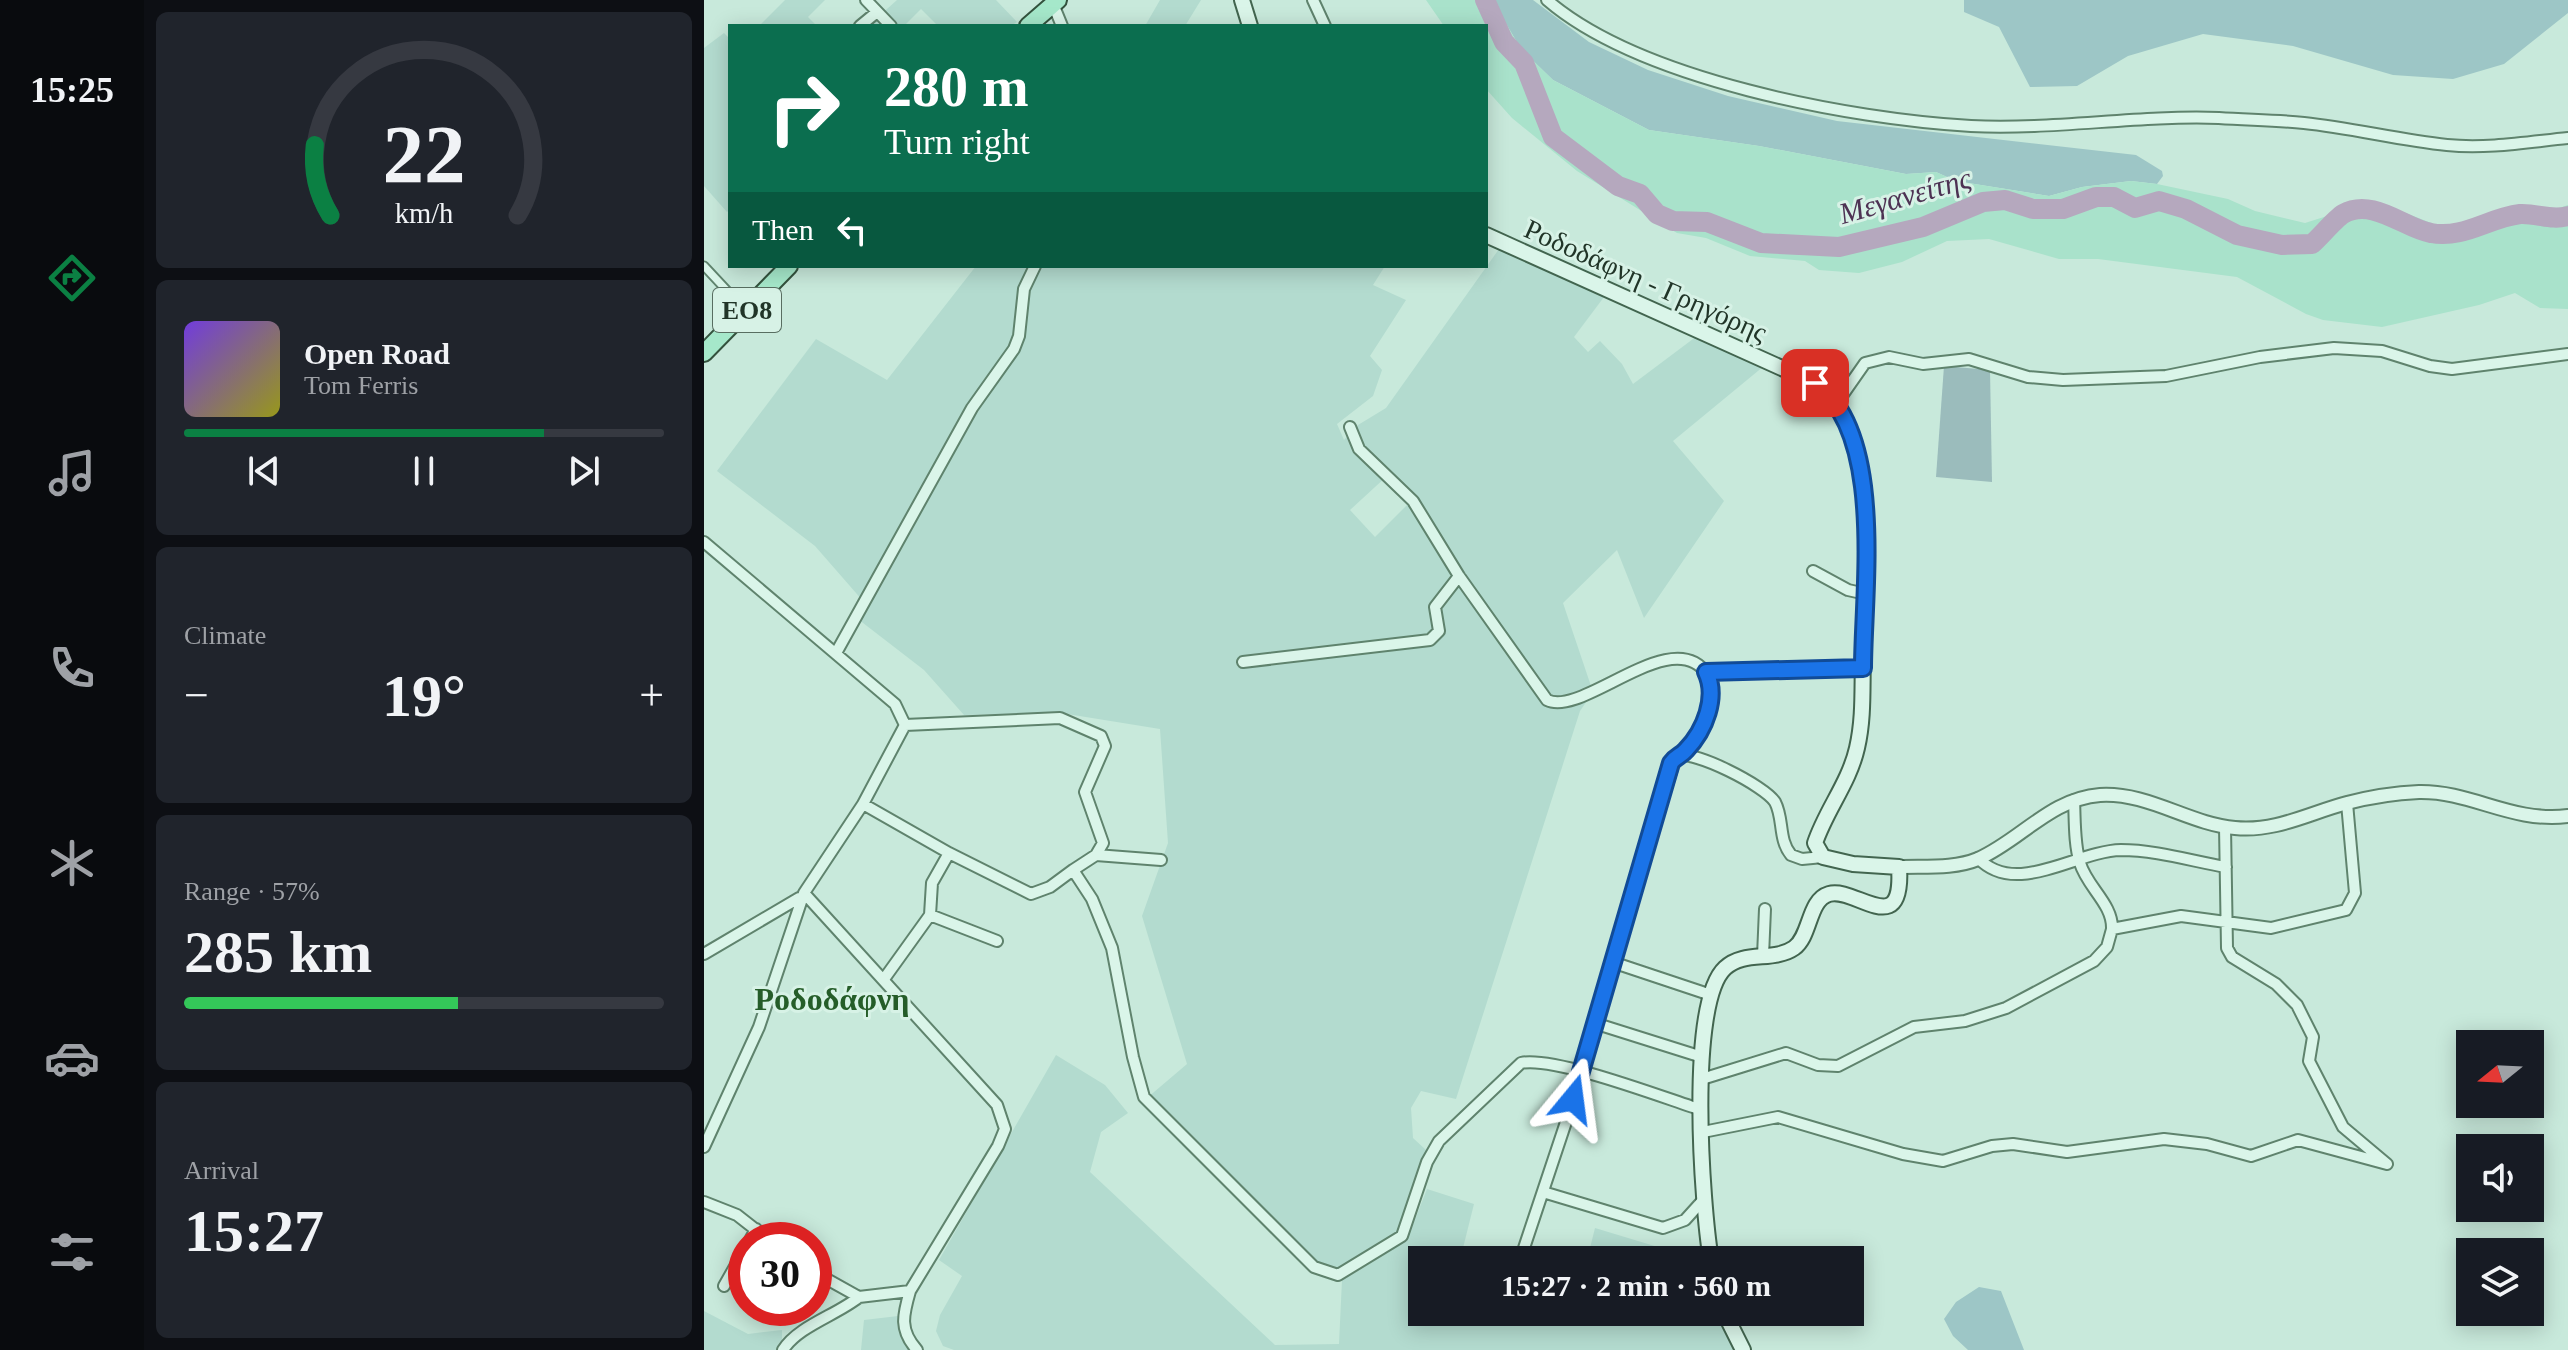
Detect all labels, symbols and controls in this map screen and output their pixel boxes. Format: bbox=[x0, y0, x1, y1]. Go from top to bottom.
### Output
icon: right bbox=[752, 56, 856, 160]
text: 280 m bbox=[884, 56, 1029, 118]
text: 15:25 bbox=[30, 70, 114, 110]
text: 22 bbox=[382, 107, 466, 199]
text: Turn right bbox=[884, 122, 1030, 162]
water label: Μεγανείτης bbox=[1834, 161, 1975, 230]
text: km/h bbox=[395, 198, 453, 229]
icon: left bbox=[830, 208, 874, 252]
text: Then bbox=[752, 213, 814, 246]
street label: Ροδοδάφνη - Γρηγόρης bbox=[1520, 213, 1772, 348]
icon: directions bbox=[44, 250, 100, 306]
road number: ΕΟ8 bbox=[713, 288, 781, 332]
text: Open Road bbox=[304, 337, 450, 370]
pin bbox=[1781, 349, 1849, 417]
icon: arrive bbox=[1793, 361, 1837, 405]
text: Tom Ferris bbox=[304, 371, 418, 400]
icon: music bbox=[44, 445, 100, 501]
icon: previous bbox=[242, 449, 286, 493]
icon: pause bbox=[402, 449, 446, 493]
icon: next bbox=[562, 449, 606, 493]
text: Climate bbox=[184, 621, 266, 650]
icon: phone bbox=[44, 640, 100, 696]
text: 19° bbox=[382, 663, 466, 729]
text: − bbox=[184, 671, 209, 720]
text: + bbox=[639, 671, 664, 720]
icon: climate bbox=[44, 835, 100, 891]
text: Range · 57% bbox=[184, 877, 320, 906]
text: 285 km bbox=[184, 919, 372, 985]
district label: Ροδοδάφνη bbox=[754, 981, 910, 1017]
icon: car bbox=[44, 1030, 100, 1086]
north arrow bbox=[2456, 1030, 2544, 1118]
map controls bbox=[2456, 1030, 2544, 1326]
position arrow bbox=[1531, 1057, 1615, 1141]
button: sound bbox=[2456, 1134, 2544, 1222]
text: Arrival bbox=[184, 1156, 259, 1185]
text: 15:27 bbox=[184, 1198, 324, 1264]
speed limit sign: 30 bbox=[728, 1222, 832, 1326]
icon: filters bbox=[44, 1224, 100, 1280]
button: layers bbox=[2456, 1238, 2544, 1326]
text: 15:27 · 2 min · 560 m bbox=[1501, 1269, 1771, 1302]

